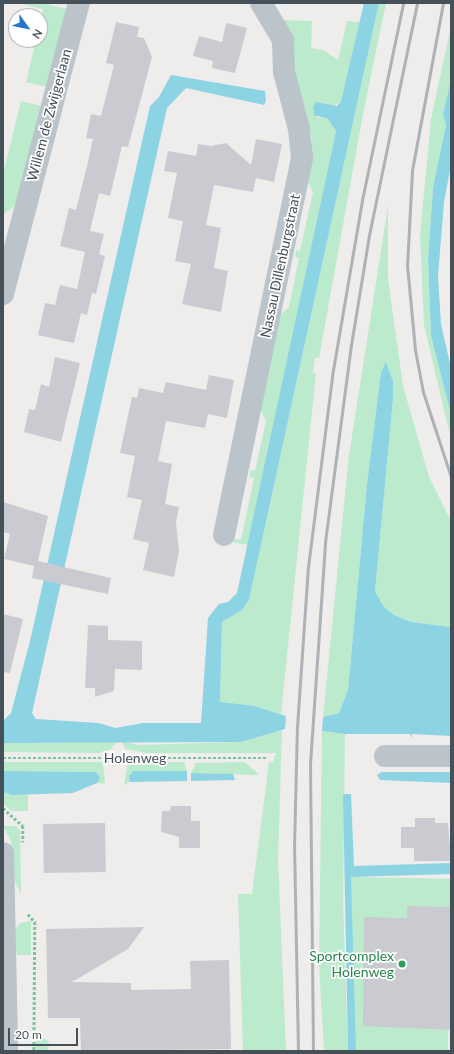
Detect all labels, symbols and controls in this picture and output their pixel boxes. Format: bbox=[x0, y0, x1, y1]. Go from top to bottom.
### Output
north arrow bbox=[8, 8, 48, 48]
text: N bbox=[30, 27, 45, 41]
street label: Willem de Zwijgerlaan bbox=[23, 47, 75, 183]
street label: Nassau Dillenburgstraat bbox=[257, 193, 303, 339]
street label: Holenweg bbox=[104, 750, 166, 766]
place label: Sportcomplex Holenweg bbox=[309, 948, 394, 980]
marker: Sportcomplex Holenweg bbox=[397, 959, 407, 969]
scale bar bbox=[10, 1020, 80, 1046]
text: 20 m bbox=[15, 1027, 42, 1042]

